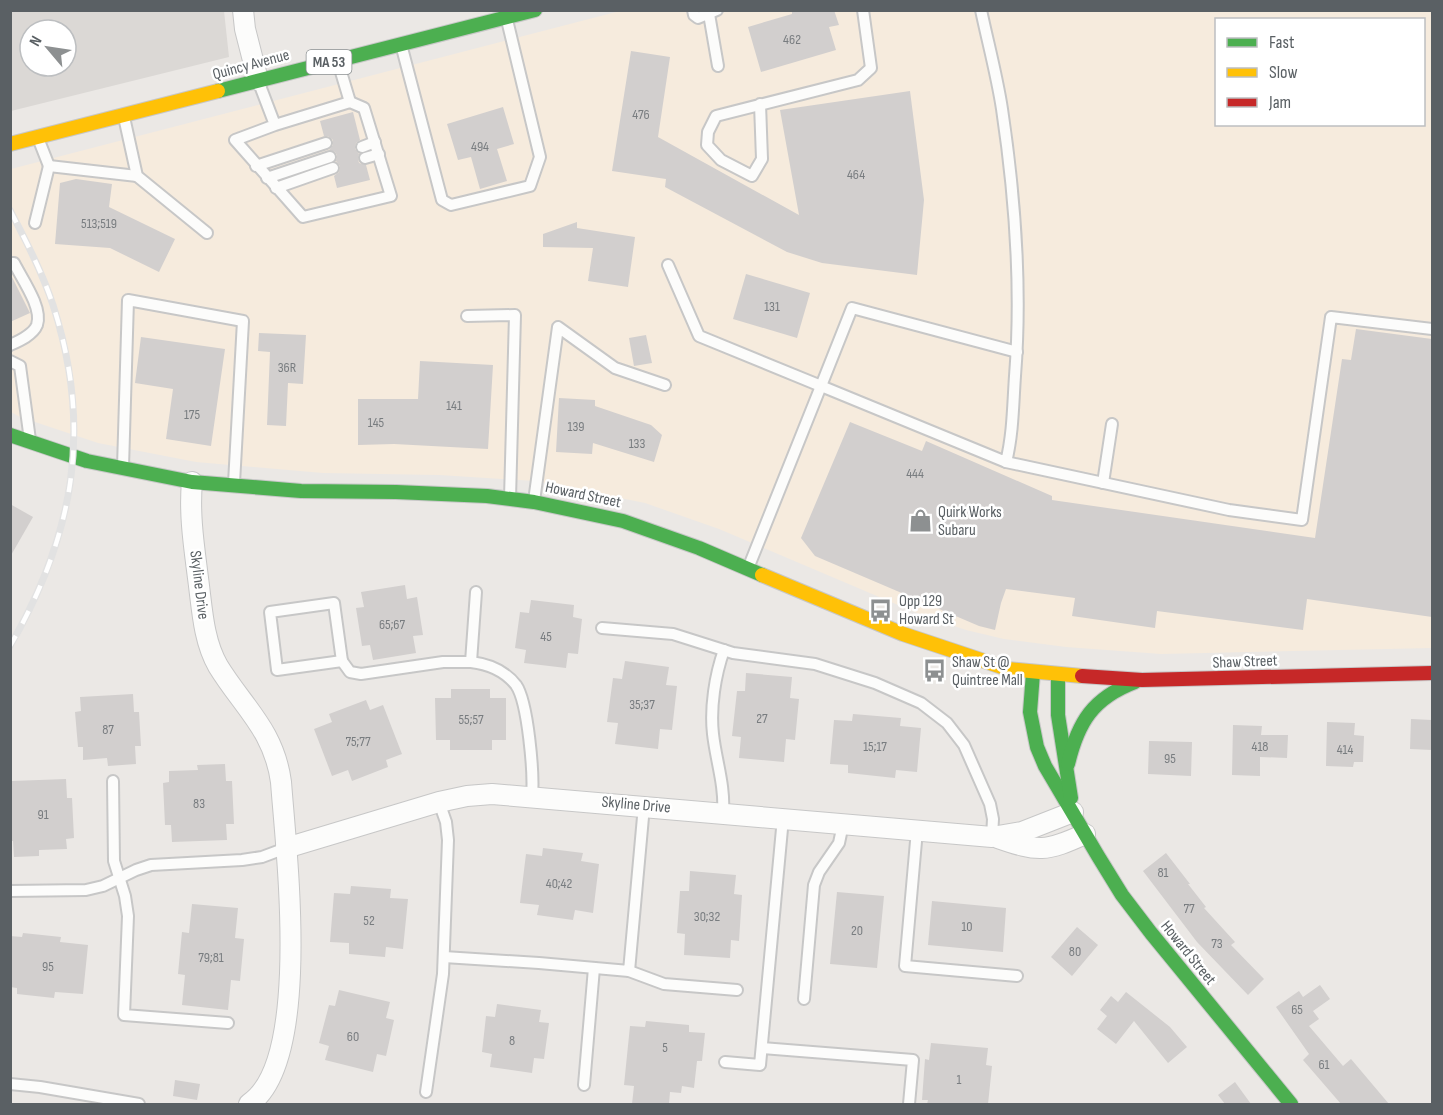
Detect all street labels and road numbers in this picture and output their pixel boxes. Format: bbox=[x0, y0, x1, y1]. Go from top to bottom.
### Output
street label: Quincy Avenue bbox=[211, 46, 291, 84]
road number: MA 53 bbox=[306, 50, 352, 74]
street label: Howard Street bbox=[543, 478, 623, 512]
street label: Skyline Drive bbox=[185, 550, 213, 620]
street label: Shaw Street bbox=[1212, 651, 1278, 673]
street label: Skyline Drive bbox=[601, 793, 671, 817]
street label: Howard Street bbox=[1156, 917, 1220, 989]

